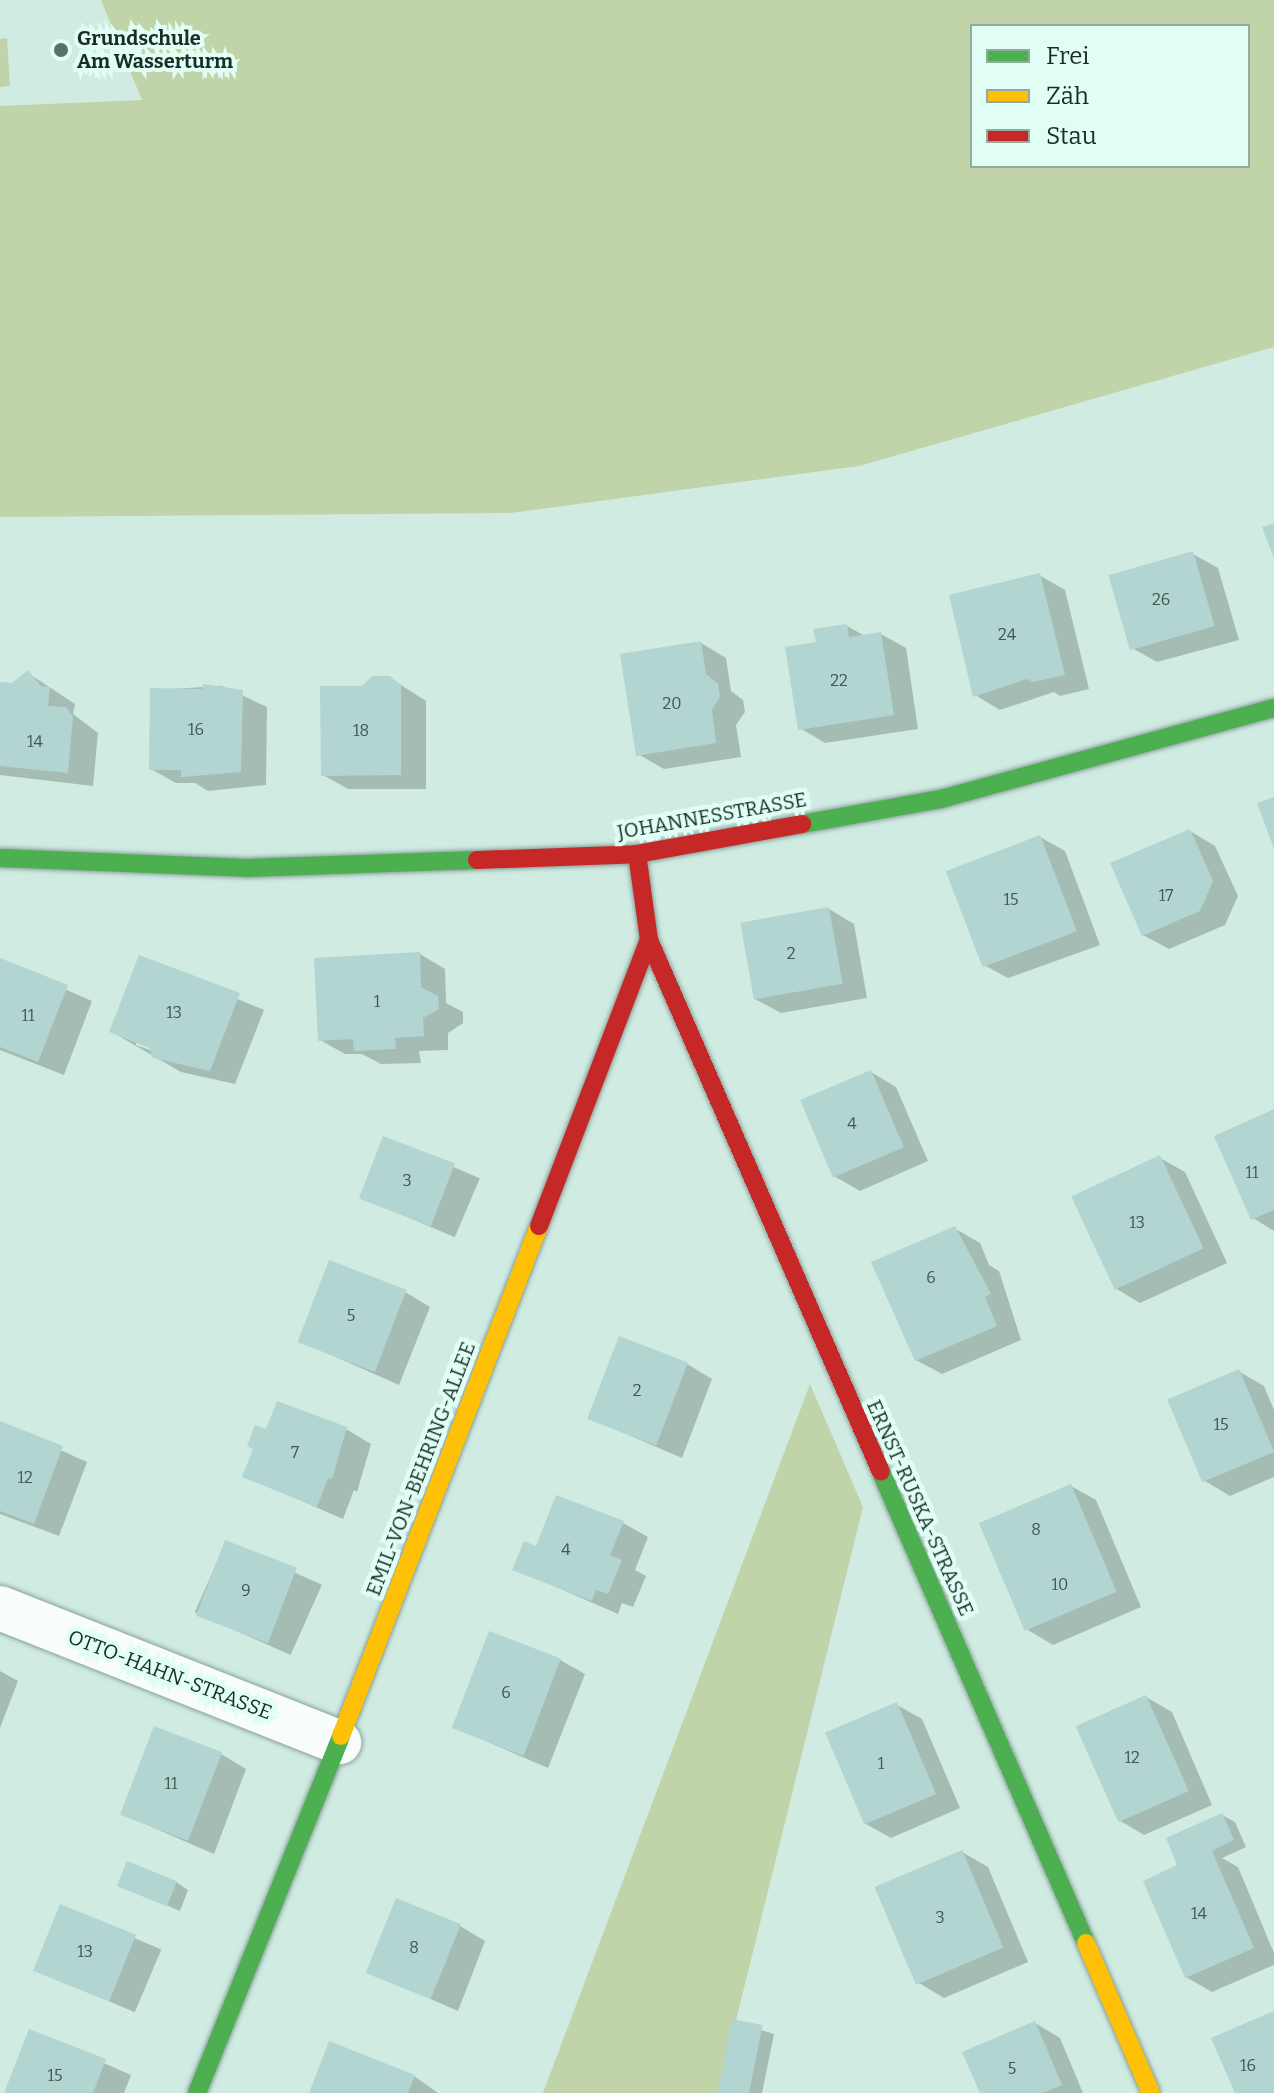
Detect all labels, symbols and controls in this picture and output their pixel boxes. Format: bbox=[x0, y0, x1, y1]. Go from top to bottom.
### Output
legend bbox=[970, 24, 1250, 168]
place label: Grundschule Am Wasserturm bbox=[77, 26, 233, 73]
marker: Grundschule Am Wasserturm bbox=[52, 41, 70, 59]
text: Frei bbox=[1046, 42, 1089, 70]
text: Zäh bbox=[1046, 82, 1089, 110]
text: Stau bbox=[1046, 122, 1097, 150]
house number: 26 bbox=[1152, 590, 1170, 610]
house number: 24 bbox=[998, 625, 1016, 645]
house number: 22 bbox=[830, 671, 848, 691]
house number: 20 bbox=[663, 694, 681, 714]
house number: 16 bbox=[188, 720, 204, 740]
house number: 18 bbox=[353, 721, 369, 741]
house number: 14 bbox=[27, 732, 43, 752]
street label: JOHANNESSTRASSE bbox=[615, 788, 809, 844]
house number: 17 bbox=[1159, 886, 1173, 906]
house number: 15 bbox=[1003, 890, 1019, 910]
house number: 2 bbox=[787, 944, 795, 964]
house number: 1 bbox=[374, 992, 380, 1012]
house number: 13 bbox=[166, 1003, 182, 1023]
house number: 11 bbox=[22, 1006, 34, 1026]
house number: 4 bbox=[847, 1114, 857, 1134]
house number: 11 bbox=[1246, 1163, 1258, 1183]
house number: 3 bbox=[402, 1171, 412, 1191]
house number: 13 bbox=[1129, 1213, 1145, 1233]
house number: 6 bbox=[926, 1268, 936, 1288]
house number: 5 bbox=[347, 1306, 355, 1326]
street label: EMIL-VON-BEHRING-ALLEE bbox=[361, 1339, 481, 1599]
house number: 2 bbox=[633, 1381, 641, 1401]
street label: ERNST-RUSKA-STRASSE bbox=[862, 1396, 978, 1620]
house number: 15 bbox=[1213, 1415, 1229, 1435]
house number: 7 bbox=[291, 1443, 299, 1463]
house number: 12 bbox=[17, 1468, 33, 1488]
house number: 8 bbox=[1031, 1520, 1041, 1540]
house number: 4 bbox=[561, 1540, 571, 1560]
house number: 10 bbox=[1052, 1575, 1068, 1595]
house number: 9 bbox=[241, 1581, 251, 1601]
street label: OTTO-HAHN-STRASSE bbox=[65, 1625, 275, 1725]
house number: 6 bbox=[501, 1683, 511, 1703]
house number: 12 bbox=[1124, 1748, 1140, 1768]
house number: 1 bbox=[878, 1754, 884, 1774]
house number: 11 bbox=[165, 1774, 177, 1794]
house number: 14 bbox=[1191, 1904, 1207, 1924]
house number: 3 bbox=[935, 1908, 945, 1928]
house number: 8 bbox=[409, 1938, 419, 1958]
house number: 13 bbox=[77, 1942, 93, 1962]
house number: 16 bbox=[1240, 2056, 1256, 2076]
house number: 5 bbox=[1008, 2059, 1016, 2079]
house number: 15 bbox=[47, 2066, 63, 2086]

